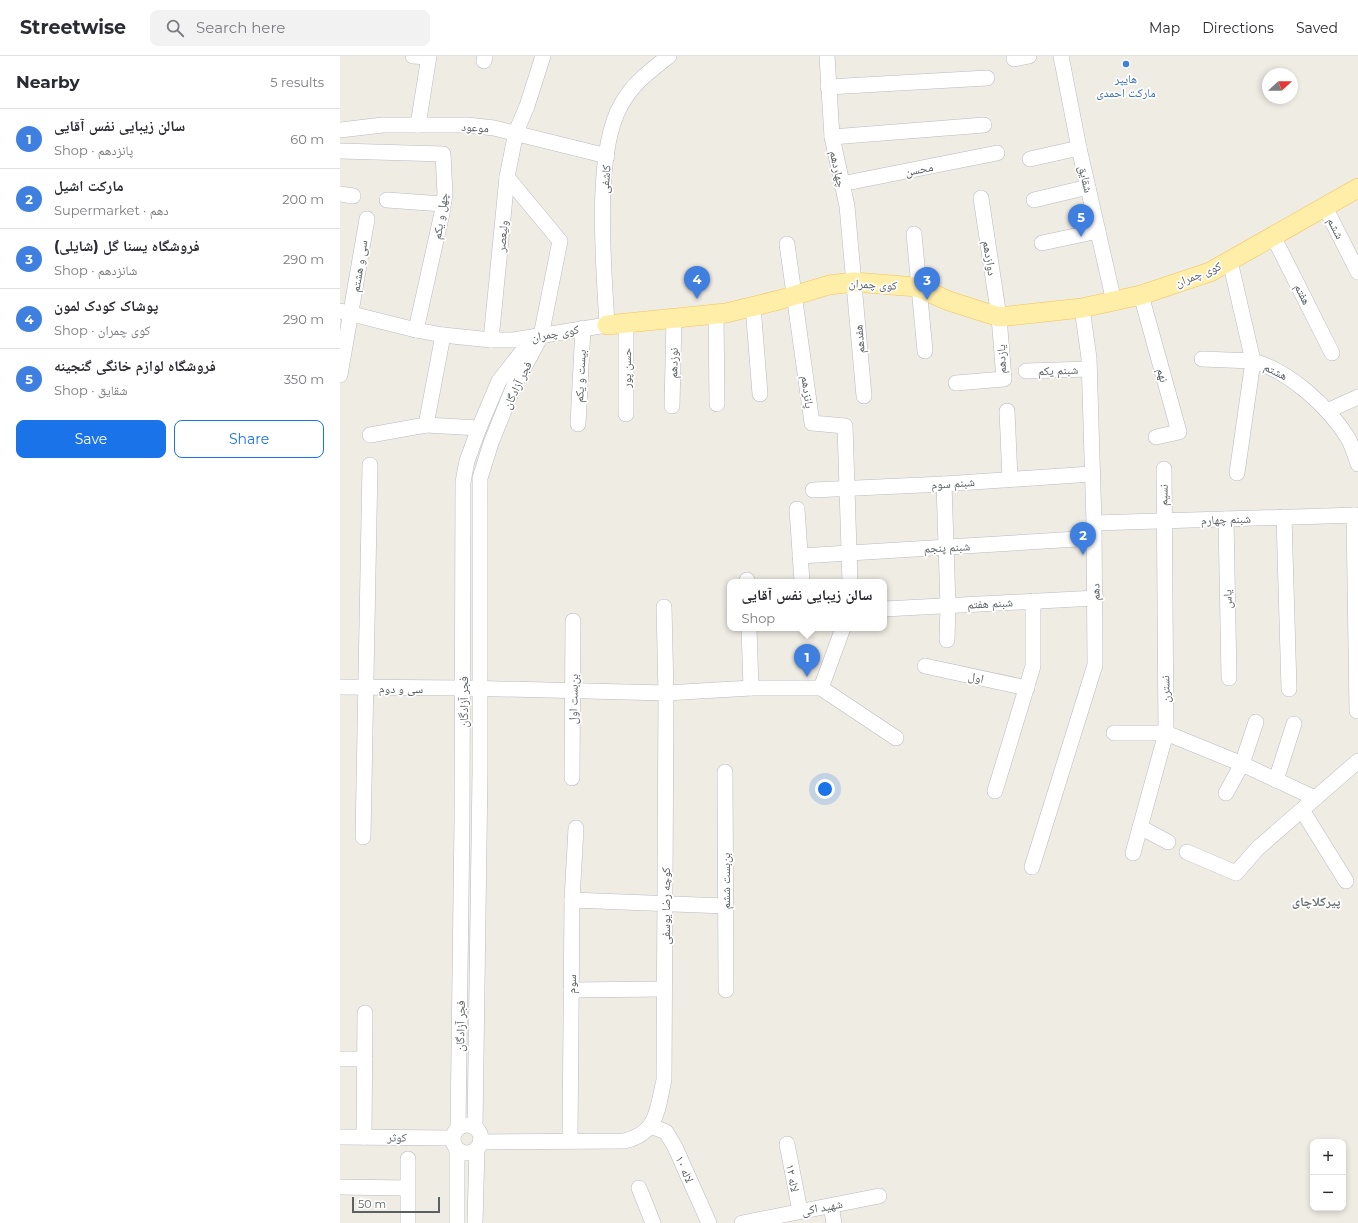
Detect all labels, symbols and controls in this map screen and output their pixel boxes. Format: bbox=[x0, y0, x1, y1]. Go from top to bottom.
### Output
search box bbox=[150, 10, 430, 46]
text: Streetwise bbox=[20, 16, 126, 39]
icon: search bbox=[164, 17, 186, 39]
text: Search here bbox=[196, 18, 285, 37]
text: Map bbox=[1149, 19, 1180, 37]
text: Directions bbox=[1202, 19, 1274, 37]
text: Saved bbox=[1296, 19, 1338, 37]
marker: هایپر مارکت احمدی bbox=[1121, 59, 1131, 69]
north arrow bbox=[1262, 68, 1298, 104]
place label: هایپر مارکت احمدی bbox=[1096, 71, 1156, 100]
text: Nearby bbox=[16, 72, 80, 92]
text: 5 results bbox=[270, 74, 324, 90]
text: سالن زیبایی نفس آقایی bbox=[54, 116, 185, 135]
street label: موعود bbox=[461, 119, 489, 135]
text: 1 bbox=[26, 131, 32, 147]
text: 60 m bbox=[290, 131, 324, 147]
text: Shop · پانزدهم bbox=[54, 142, 133, 158]
street label: چهاردهم bbox=[826, 149, 849, 189]
street label: محسن bbox=[904, 159, 934, 179]
street label: کاشفی bbox=[597, 164, 613, 194]
street label: شقایق bbox=[1075, 164, 1096, 194]
text: مارکت اشیل bbox=[54, 176, 124, 195]
text: 2 bbox=[25, 191, 33, 207]
text: 200 m bbox=[282, 191, 324, 207]
street label: چهل و یکم bbox=[429, 191, 452, 241]
text: Supermarket · دهم bbox=[54, 202, 169, 218]
pin: 5 bbox=[1068, 204, 1094, 237]
street label: ششم bbox=[1323, 215, 1348, 242]
street label: ولیعصر bbox=[493, 220, 511, 253]
text: فروشگاه یسنا گل (شایلی) bbox=[54, 236, 200, 255]
street label: سی و هشتم bbox=[347, 239, 372, 293]
street label: دوازدهم bbox=[979, 239, 1000, 277]
text: 3 bbox=[25, 251, 33, 267]
text: 290 m bbox=[283, 251, 324, 267]
street label: کوی چمران bbox=[1173, 258, 1223, 290]
text: Shop · شانزدهم bbox=[54, 262, 137, 278]
pin: 4 bbox=[684, 266, 710, 299]
pin: 3 bbox=[914, 267, 940, 300]
street label: کوی چمران bbox=[848, 275, 898, 293]
street label: هفتم bbox=[1291, 281, 1315, 307]
text: پوشاک کودک لمون bbox=[54, 296, 158, 315]
text: 4 bbox=[25, 311, 33, 327]
text: 290 m bbox=[283, 311, 324, 327]
street label: کوی چمران bbox=[530, 321, 580, 345]
text: Shop · کوی چمران bbox=[54, 322, 150, 338]
street label: هفدهم bbox=[850, 324, 869, 354]
street label: یازدهم bbox=[993, 344, 1010, 374]
street label: نوزدهم bbox=[665, 347, 682, 379]
street label: حسن پور bbox=[619, 348, 634, 389]
street label: بیست و یکم bbox=[571, 349, 590, 403]
text: فروشگاه لوازم خانگی گنجینه bbox=[54, 356, 216, 375]
street label: فجر آزادگان bbox=[499, 359, 535, 411]
street label: هشتم bbox=[1261, 359, 1290, 384]
street label: شبنم یکم bbox=[1038, 362, 1079, 379]
street label: نهم bbox=[1153, 366, 1172, 384]
text: 5 bbox=[25, 371, 33, 387]
text: 350 m bbox=[284, 371, 324, 387]
street label: پانزدهم bbox=[798, 375, 817, 410]
text: Shop · شقایق bbox=[54, 382, 128, 398]
button: Save bbox=[16, 420, 166, 458]
button: Share bbox=[174, 420, 324, 458]
street label: شبنم سوم bbox=[931, 474, 976, 493]
street label: نسیم bbox=[1155, 484, 1172, 506]
street label: شبنم چهارم bbox=[1201, 511, 1251, 528]
pin: 2 bbox=[1070, 522, 1096, 555]
street label: شبنم پنجم bbox=[923, 538, 971, 557]
popup bbox=[727, 579, 887, 631]
street label: دهم bbox=[1087, 583, 1104, 601]
text: سالن زیبایی نفس آقایی bbox=[741, 585, 873, 604]
street label: یاس bbox=[1219, 589, 1235, 609]
street label: شبنم هفتم bbox=[967, 594, 1013, 613]
text: Shop bbox=[741, 610, 775, 626]
pin: 1 bbox=[794, 644, 820, 677]
street label: اول bbox=[967, 668, 985, 686]
street label: بن‌بست اول bbox=[565, 674, 581, 724]
street label: نسترن bbox=[1157, 675, 1173, 703]
street label: فجر آزادگان bbox=[456, 676, 471, 728]
street label: سی و دوم bbox=[379, 681, 423, 697]
your location bbox=[815, 779, 835, 799]
street label: بن‌بست ششم bbox=[718, 853, 734, 909]
street label: کوچه رضا یوسفی bbox=[658, 867, 673, 945]
district label: پیرکلاچای bbox=[1292, 893, 1340, 910]
street label: سوم bbox=[564, 974, 580, 994]
street label: فجر آزادگان bbox=[452, 1000, 468, 1052]
street label: کوثر bbox=[386, 1129, 407, 1145]
map controls bbox=[1310, 1139, 1346, 1211]
button: + bbox=[1310, 1139, 1346, 1175]
street label: لاله ۱۰ bbox=[672, 1153, 698, 1185]
street label: لاله ۱۲ bbox=[783, 1163, 803, 1193]
button: − bbox=[1310, 1175, 1346, 1211]
scale bar bbox=[352, 1195, 440, 1214]
street label: شهید اکی bbox=[800, 1196, 844, 1219]
text: 50 m bbox=[358, 1197, 386, 1211]

